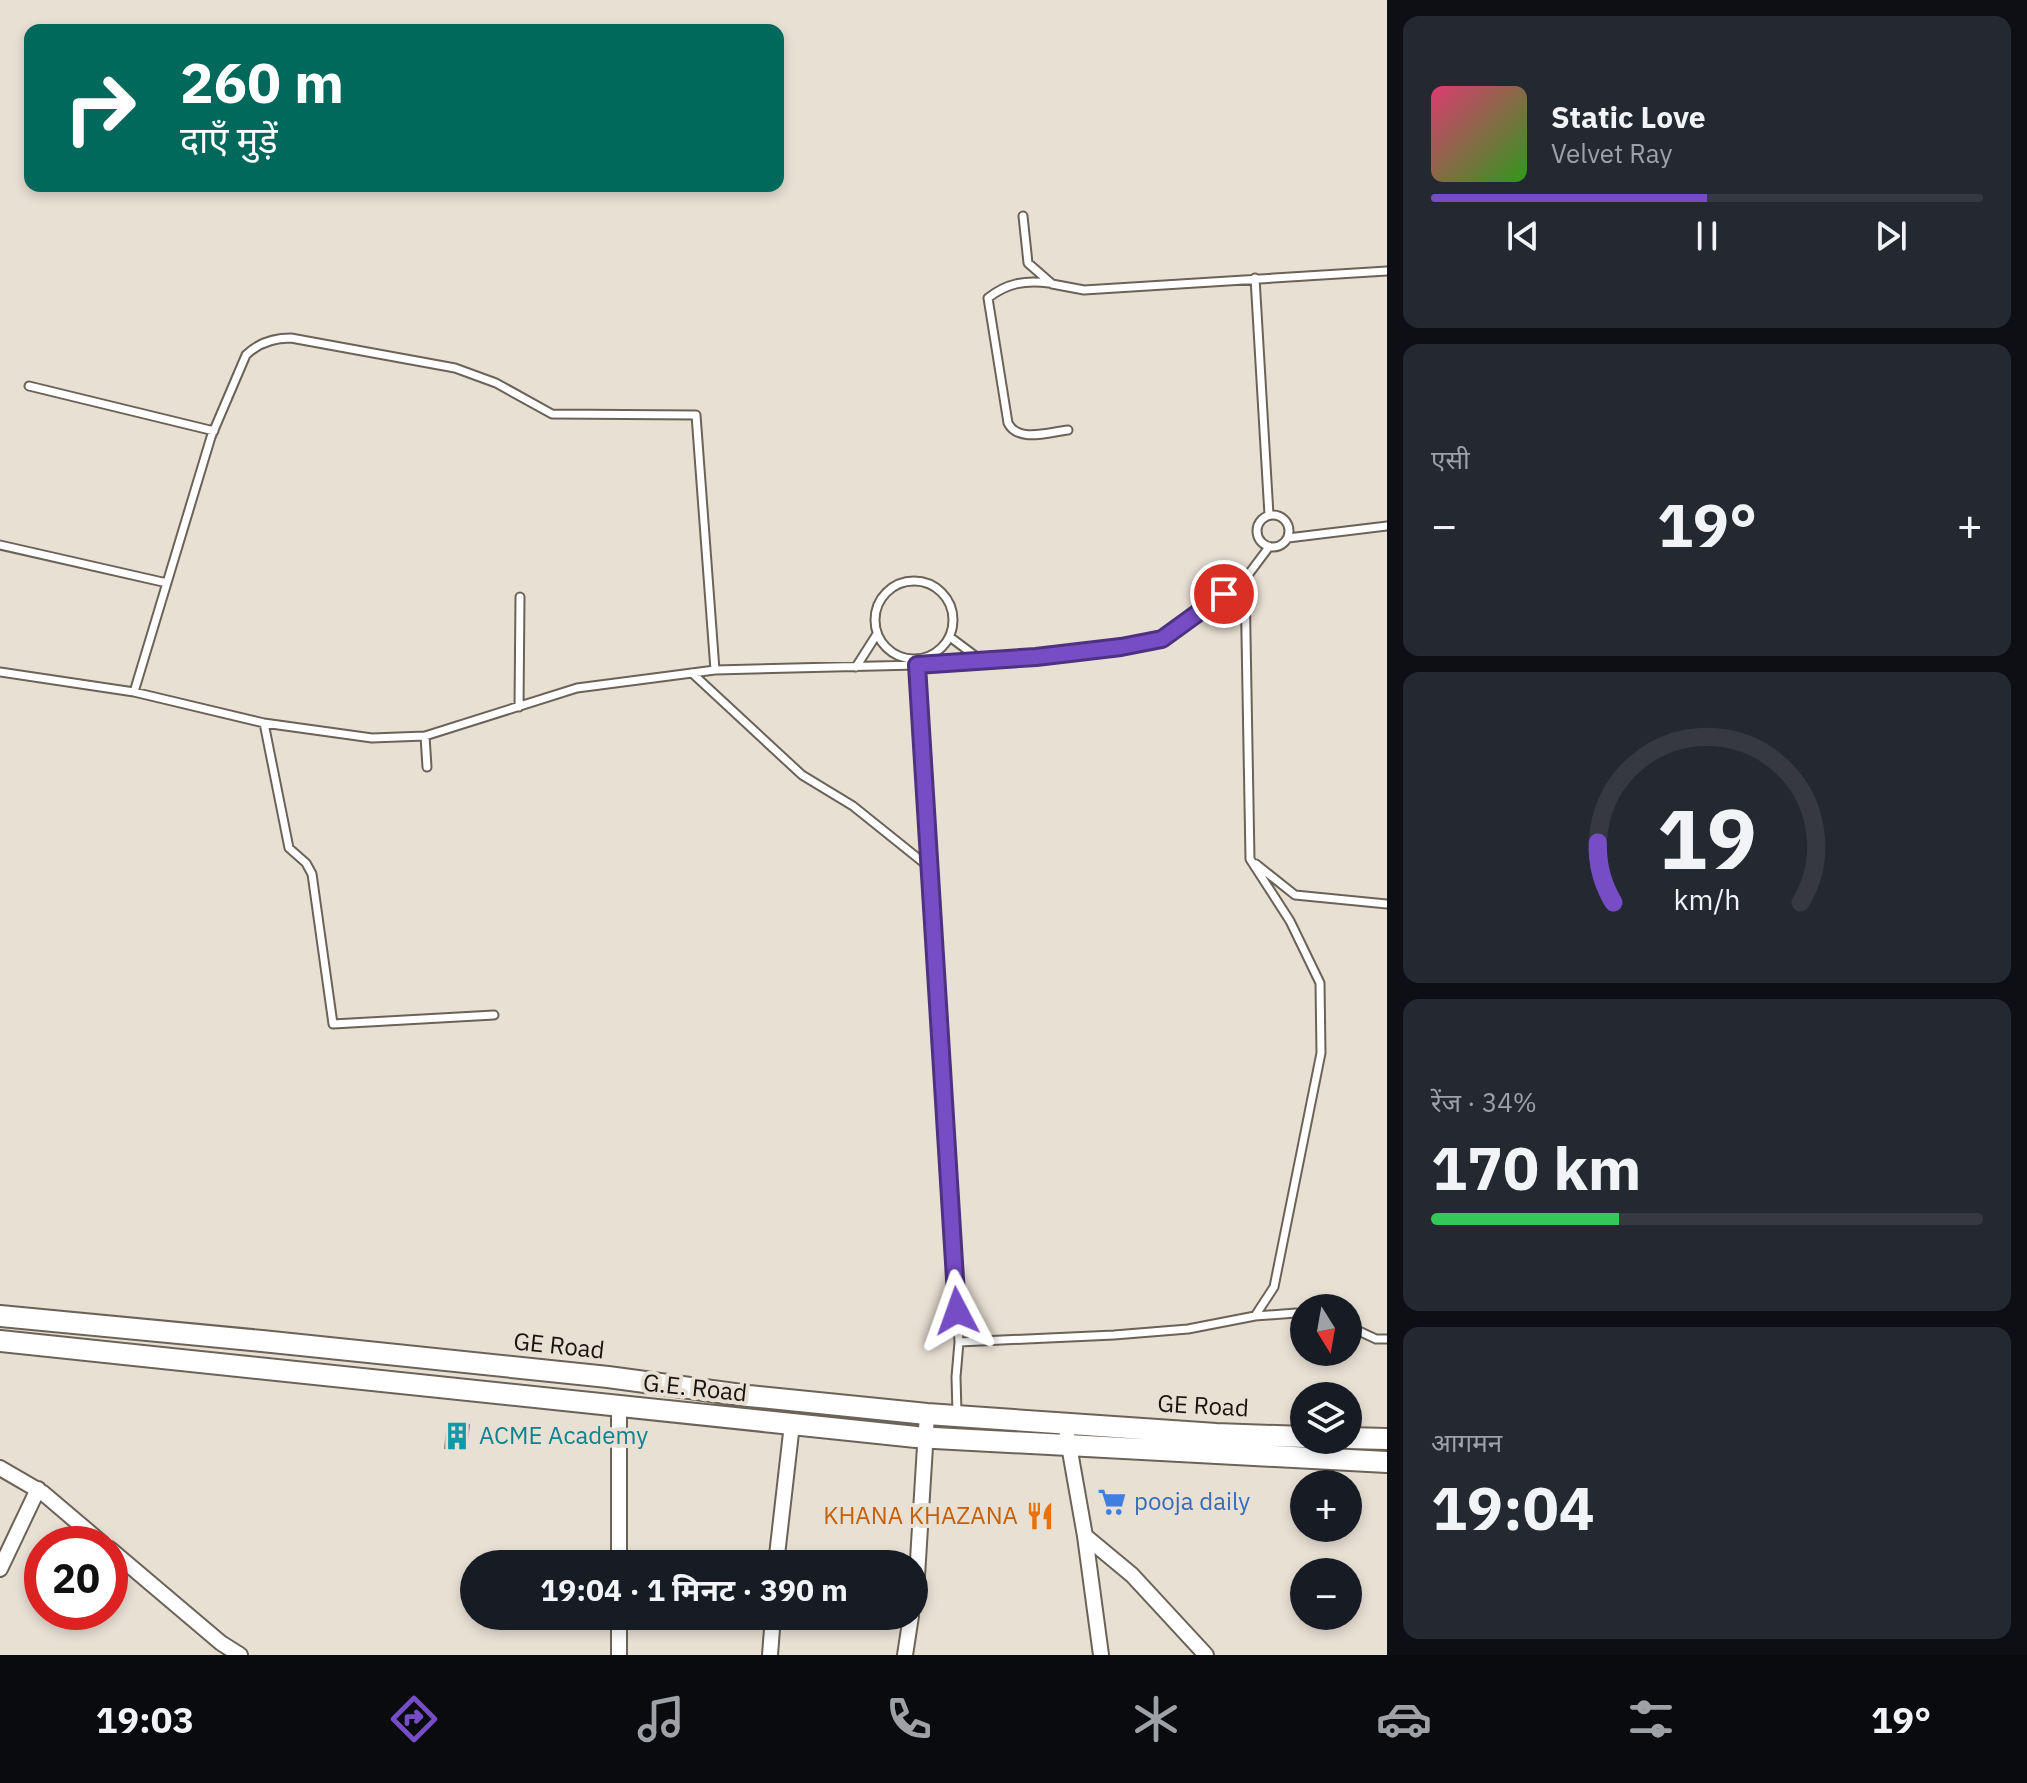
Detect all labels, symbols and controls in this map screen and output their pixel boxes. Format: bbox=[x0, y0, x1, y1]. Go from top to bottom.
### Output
text: 260 m bbox=[180, 46, 344, 118]
icon: right bbox=[48, 56, 152, 160]
text: Static Love bbox=[1551, 97, 1706, 136]
text: दाएँ मुड़ें bbox=[180, 116, 278, 163]
text: Velvet Ray bbox=[1551, 136, 1672, 170]
icon: previous bbox=[1501, 214, 1545, 258]
icon: pause bbox=[1685, 214, 1729, 258]
icon: next bbox=[1869, 214, 1913, 258]
text: एसी bbox=[1431, 442, 1470, 476]
text: 19° bbox=[1657, 485, 1757, 564]
text: − bbox=[1431, 496, 1457, 553]
text: + bbox=[1957, 496, 1983, 553]
pin bbox=[1190, 560, 1258, 628]
icon: arrive bbox=[1202, 572, 1246, 616]
text: 19 bbox=[1657, 784, 1757, 892]
text: km/h bbox=[1673, 882, 1741, 919]
text: रेंज · 34% bbox=[1431, 1085, 1537, 1119]
text: 170 km bbox=[1431, 1128, 1641, 1207]
position arrow bbox=[915, 1269, 999, 1353]
north arrow bbox=[1290, 1294, 1362, 1366]
map controls bbox=[1290, 1294, 1362, 1630]
street label: GE Road bbox=[512, 1324, 606, 1366]
street label: G.E. Road bbox=[641, 1366, 749, 1408]
button: layers bbox=[1290, 1382, 1362, 1454]
street label: GE Road bbox=[1157, 1387, 1250, 1423]
place label: ACME Academy bbox=[479, 1419, 648, 1451]
building icon: ACME Academy bbox=[442, 1421, 472, 1451]
text: आगमन bbox=[1431, 1425, 1502, 1459]
text: 19:04 bbox=[1431, 1468, 1595, 1547]
button: + bbox=[1290, 1470, 1362, 1542]
place label: pooja daily bbox=[1134, 1485, 1250, 1517]
supermarket icon: pooja daily bbox=[1097, 1487, 1127, 1517]
place label: KHANA KHAZANA bbox=[823, 1499, 1018, 1531]
restaurant icon: KHANA KHAZANA bbox=[1025, 1501, 1055, 1531]
speed limit sign: 20 bbox=[24, 1526, 128, 1630]
button: − bbox=[1290, 1558, 1362, 1630]
text: 19:04 · 1 मिनट · 390 m bbox=[540, 1570, 848, 1609]
icon: directions bbox=[386, 1691, 442, 1747]
icon: music bbox=[633, 1691, 689, 1747]
icon: phone bbox=[881, 1691, 937, 1747]
icon: climate bbox=[1128, 1691, 1184, 1747]
icon: car bbox=[1376, 1691, 1432, 1747]
icon: filters bbox=[1623, 1691, 1679, 1747]
text: 19:03 bbox=[96, 1696, 194, 1743]
text: 19° bbox=[1871, 1696, 1931, 1743]

